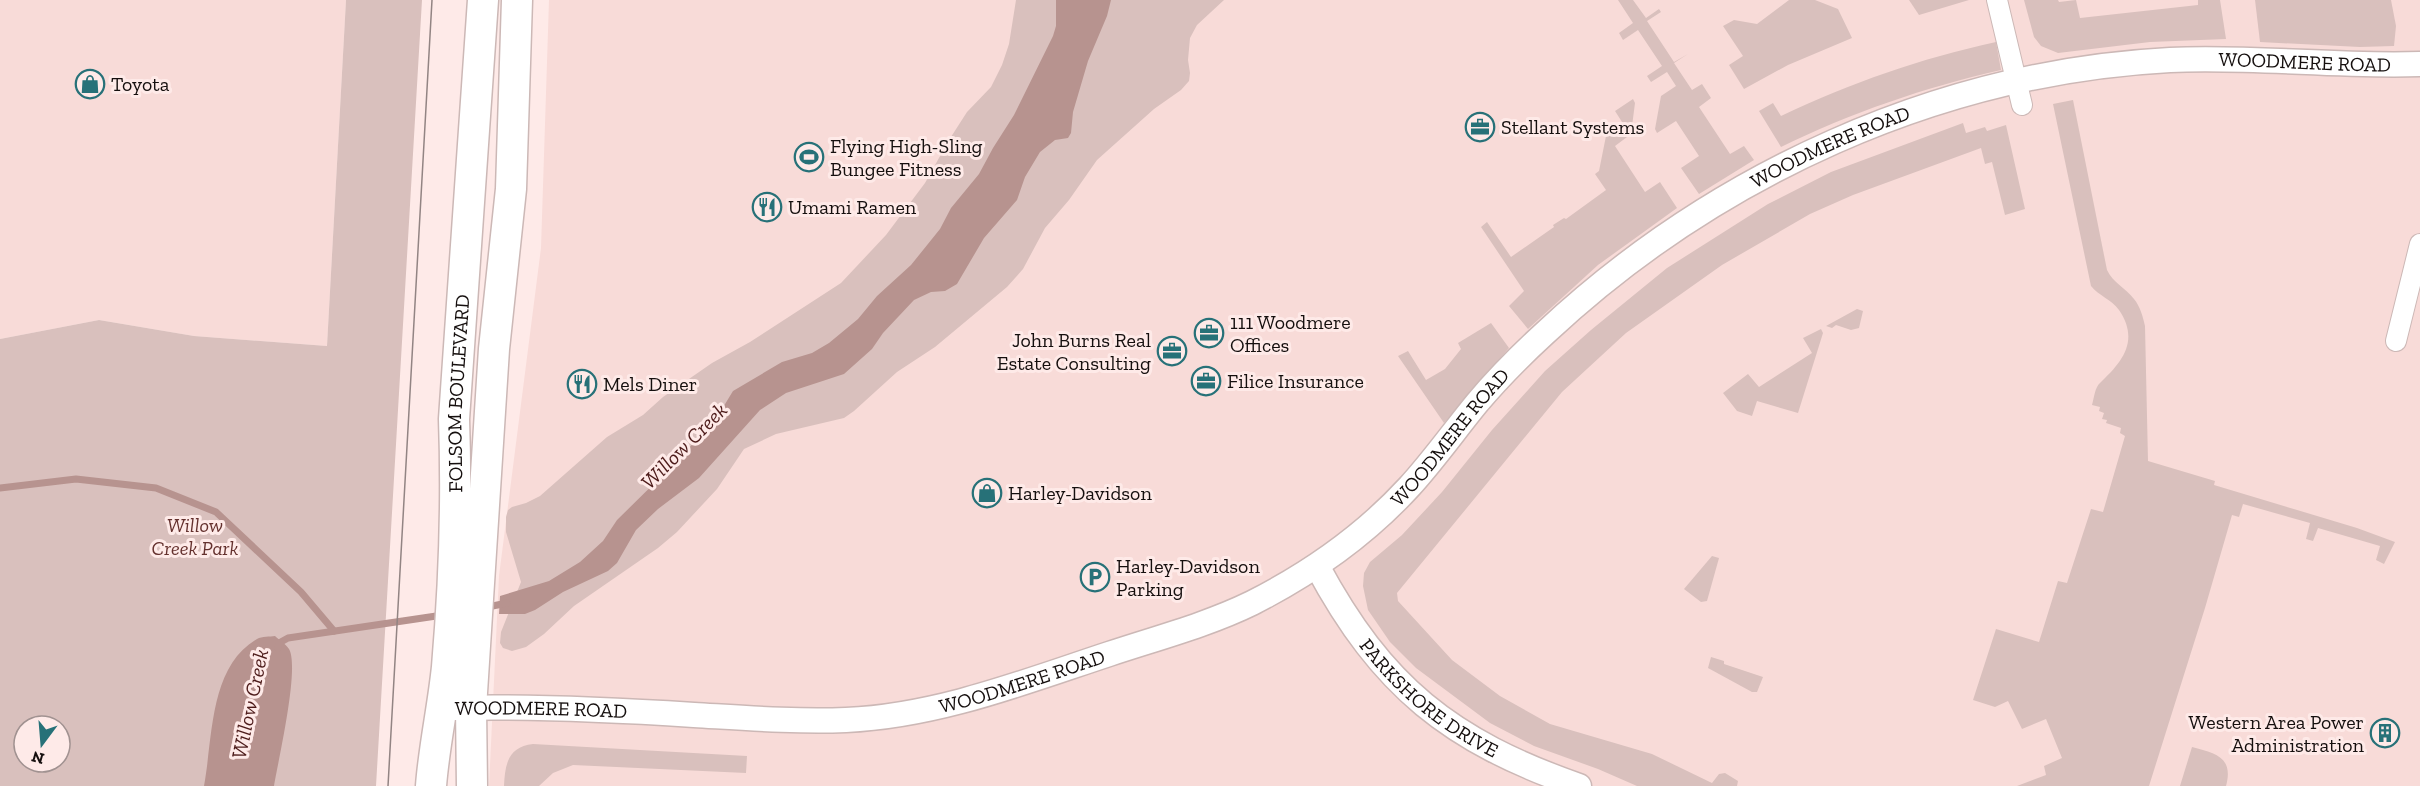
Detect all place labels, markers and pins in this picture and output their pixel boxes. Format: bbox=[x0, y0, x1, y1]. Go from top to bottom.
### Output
shop icon: Toyota bbox=[74, 68, 106, 100]
place label: Toyota bbox=[111, 72, 170, 96]
office icon: Stellant Systems bbox=[1464, 111, 1496, 143]
place label: Stellant Systems bbox=[1501, 115, 1644, 139]
place label: Flying High-Sling Bungee Fitness bbox=[830, 134, 983, 181]
sports icon: Flying High-Sling Bungee Fitness bbox=[793, 141, 825, 173]
restaurant icon: Umami Ramen bbox=[751, 191, 783, 223]
place label: Umami Ramen bbox=[788, 195, 917, 219]
place label: 111 Woodmere Offices bbox=[1230, 310, 1351, 357]
office icon: 111 Woodmere Offices bbox=[1193, 317, 1225, 349]
place label: John Burns Real Estate Consulting bbox=[997, 328, 1151, 375]
office icon: John Burns Real Estate Consulting bbox=[1156, 335, 1188, 367]
office icon: Filice Insurance bbox=[1190, 365, 1222, 397]
restaurant icon: Mels Diner bbox=[566, 368, 598, 400]
place label: Filice Insurance bbox=[1227, 369, 1364, 393]
place label: Mels Diner bbox=[603, 372, 697, 396]
shop icon: Harley-Davidson bbox=[971, 477, 1003, 509]
place label: Harley-Davidson bbox=[1008, 481, 1152, 505]
place label: Harley-Davidson Parking bbox=[1116, 554, 1260, 601]
parking icon: Harley-Davidson Parking bbox=[1079, 561, 1111, 593]
place label: Western Area Power Administration bbox=[2189, 710, 2365, 757]
building icon: Western Area Power Administration bbox=[2369, 717, 2401, 749]

